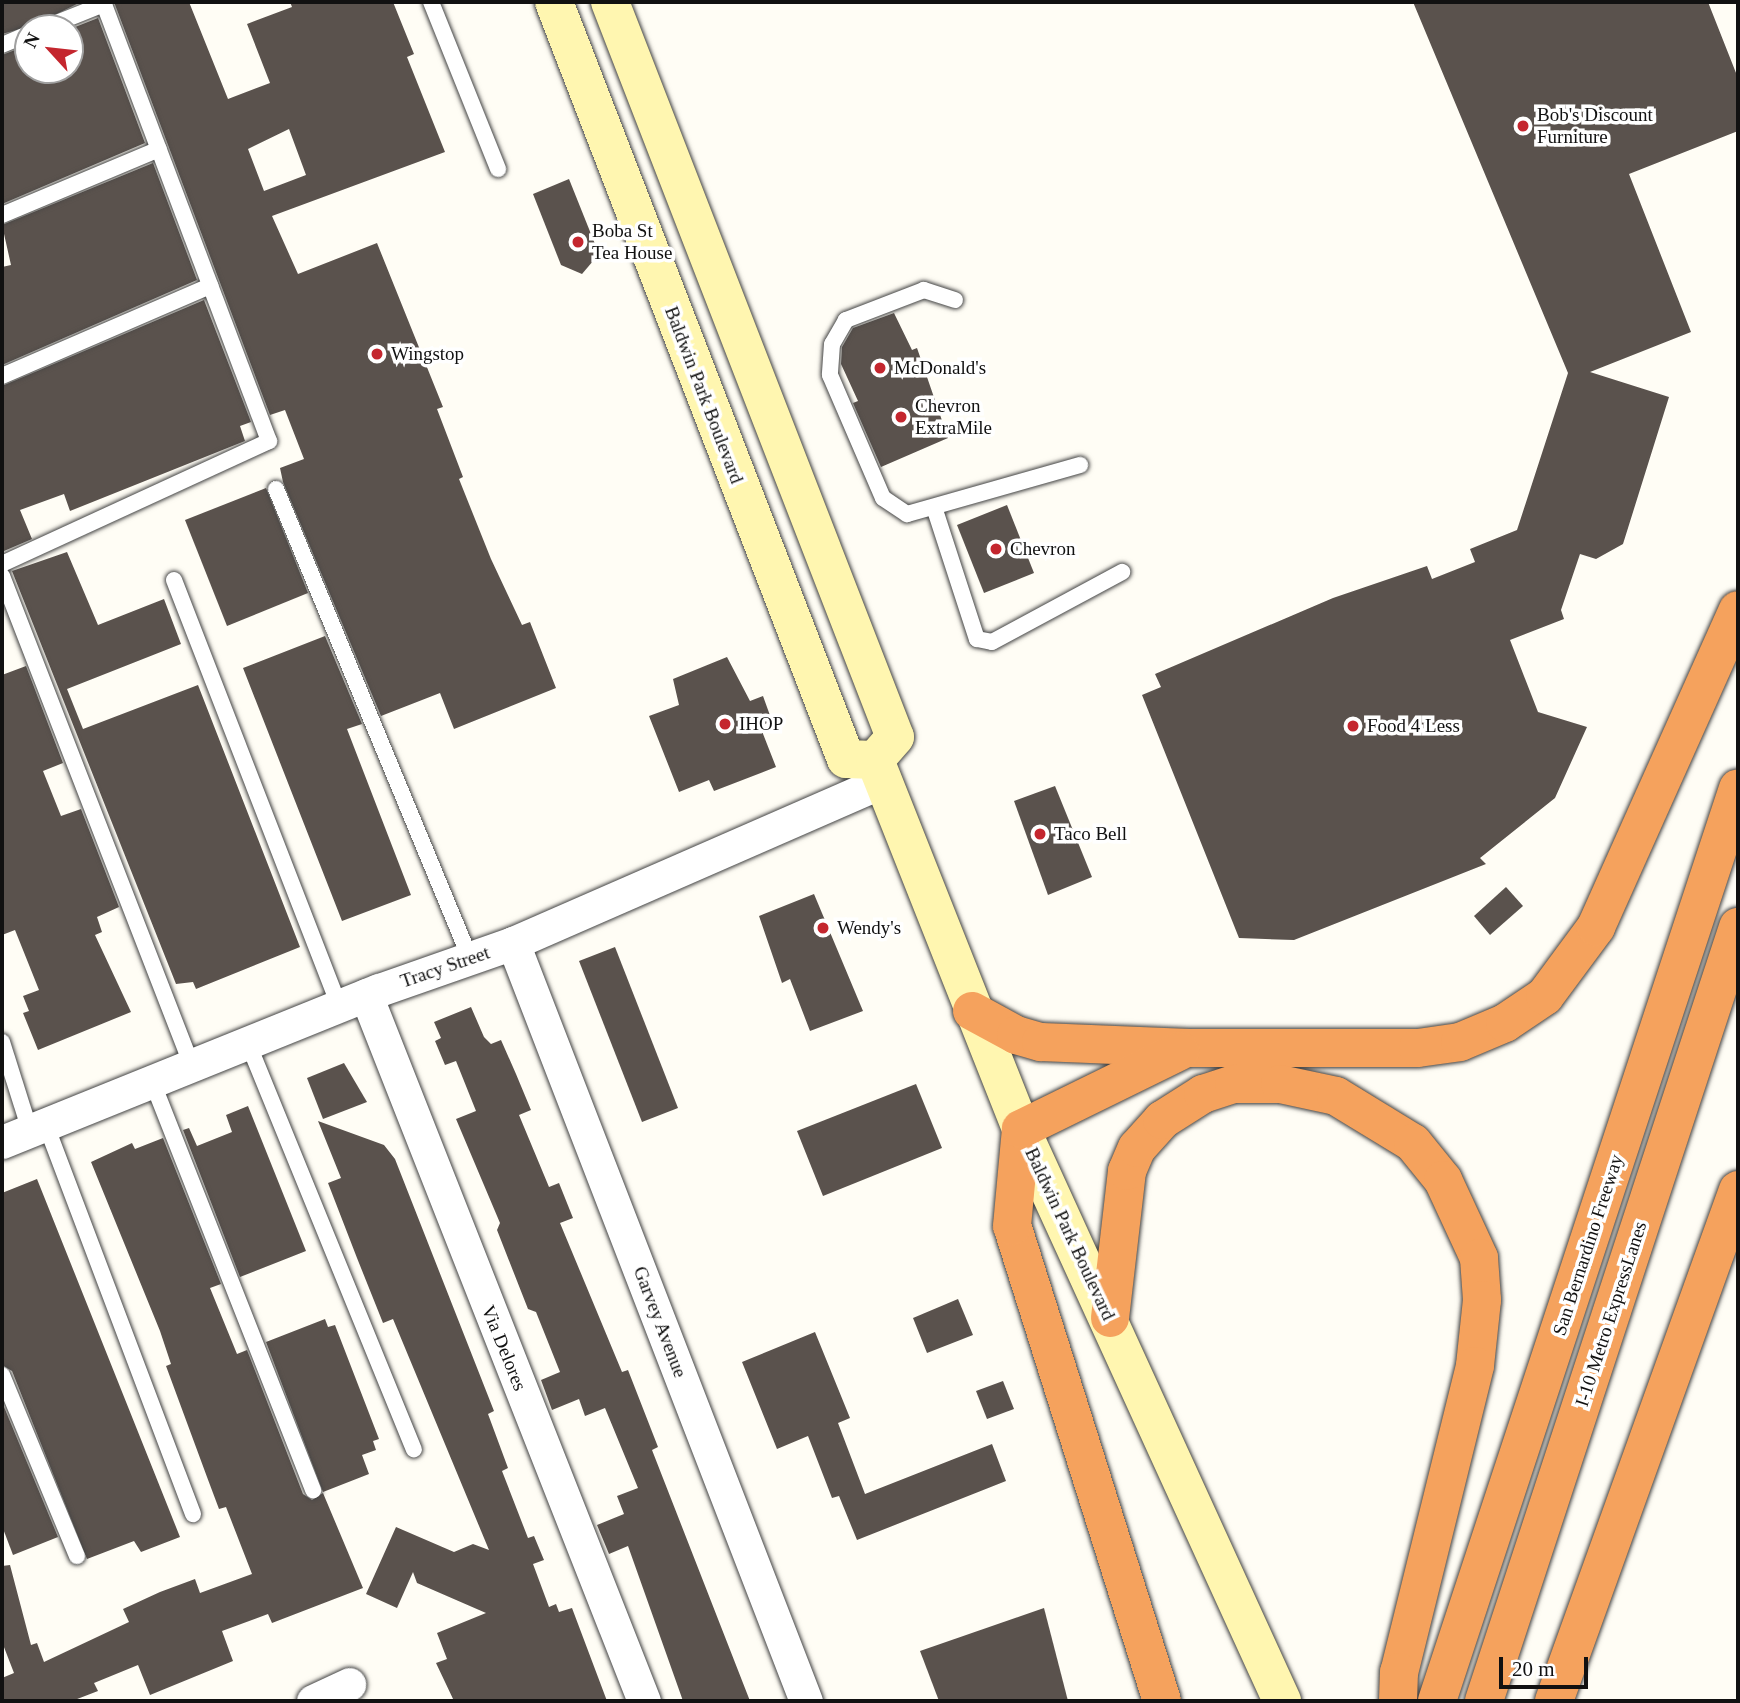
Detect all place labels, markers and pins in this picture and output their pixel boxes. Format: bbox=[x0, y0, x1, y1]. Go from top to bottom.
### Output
place label: Bob's Discount Furniture bbox=[1537, 104, 1653, 148]
marker: Bob's Discount Furniture bbox=[1515, 118, 1531, 134]
place label: Boba St Tea House bbox=[592, 220, 672, 264]
marker: Boba St Tea House bbox=[570, 234, 586, 250]
place label: Wingstop bbox=[391, 343, 464, 365]
marker: Wingstop bbox=[369, 346, 385, 362]
place label: McDonald's bbox=[894, 357, 986, 379]
marker: McDonald's bbox=[872, 360, 888, 376]
place label: Chevron ExtraMile bbox=[915, 395, 992, 439]
marker: Chevron ExtraMile bbox=[893, 409, 909, 425]
place label: Chevron bbox=[1010, 538, 1075, 560]
marker: Chevron bbox=[988, 541, 1004, 557]
place label: IHOP bbox=[739, 713, 783, 735]
place label: Food 4 Less bbox=[1367, 715, 1460, 737]
marker: IHOP bbox=[717, 716, 733, 732]
marker: Food 4 Less bbox=[1345, 718, 1361, 734]
place label: Taco Bell bbox=[1054, 823, 1127, 845]
marker: Taco Bell bbox=[1032, 826, 1048, 842]
place label: Wendy's bbox=[837, 917, 901, 939]
marker: Wendy's bbox=[815, 920, 831, 936]

